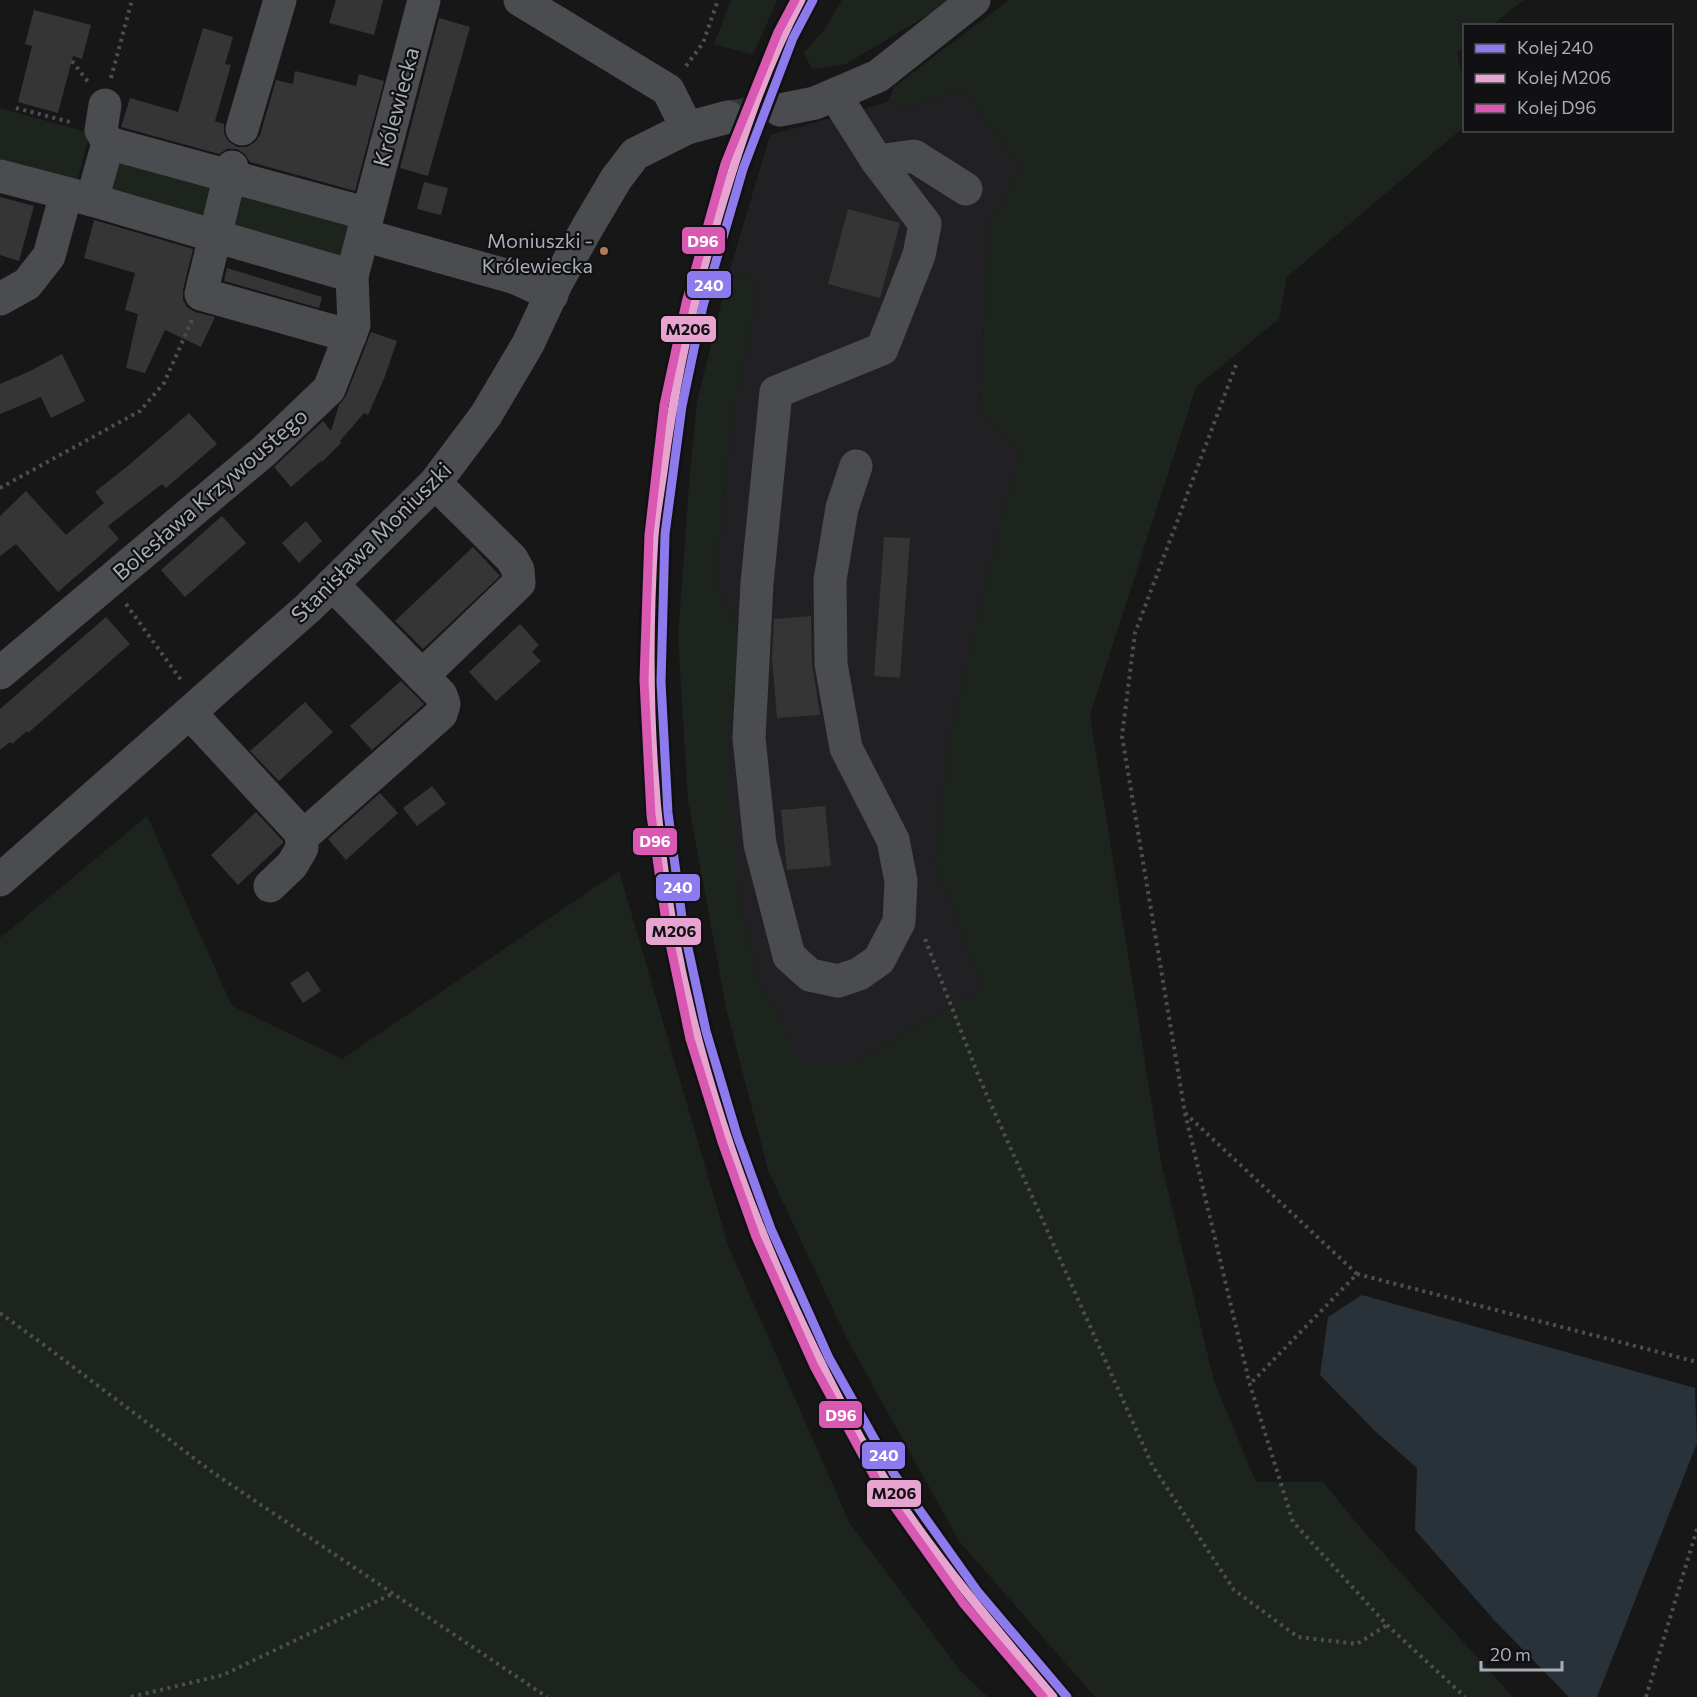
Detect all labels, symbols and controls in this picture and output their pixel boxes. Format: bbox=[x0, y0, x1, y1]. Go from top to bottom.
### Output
legend bbox=[1463, 24, 1673, 132]
text: Kolej 240 bbox=[1517, 36, 1594, 58]
street label: Królewiecka bbox=[367, 44, 424, 169]
text: Kolej M206 bbox=[1517, 66, 1611, 88]
text: Kolej D96 bbox=[1517, 96, 1596, 118]
line badge: D96 bbox=[681, 226, 726, 255]
place label: Moniuszki - Królewiecka bbox=[482, 228, 593, 277]
text: D96 bbox=[687, 231, 719, 250]
marker: Moniuszki - Królewiecka bbox=[598, 245, 610, 257]
line badge: 240 bbox=[686, 270, 732, 299]
text: 240 bbox=[694, 275, 724, 294]
line badge: M206 bbox=[660, 315, 717, 343]
text: M206 bbox=[666, 319, 711, 338]
street label: Bolesława Krzywoustego bbox=[107, 402, 313, 586]
street label: Stanisława Moniuszki bbox=[285, 456, 456, 627]
line badge: D96 bbox=[632, 827, 678, 856]
text: D96 bbox=[639, 831, 671, 850]
line badge: 240 bbox=[655, 873, 701, 902]
text: 240 bbox=[663, 877, 693, 896]
line badge: M206 bbox=[645, 917, 702, 946]
text: M206 bbox=[652, 921, 697, 940]
line badge: D96 bbox=[818, 1400, 863, 1429]
text: D96 bbox=[825, 1405, 857, 1424]
line badge: 240 bbox=[861, 1441, 906, 1470]
text: 240 bbox=[869, 1445, 899, 1464]
line badge: M206 bbox=[866, 1479, 922, 1508]
text: M206 bbox=[872, 1483, 917, 1502]
scale bar bbox=[1481, 1634, 1562, 1672]
text: 20 m bbox=[1490, 1643, 1531, 1665]

